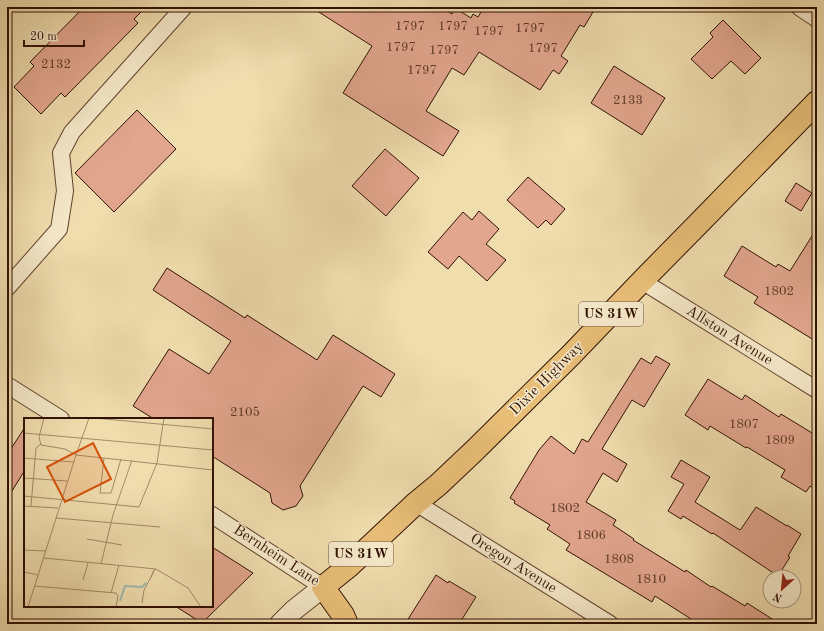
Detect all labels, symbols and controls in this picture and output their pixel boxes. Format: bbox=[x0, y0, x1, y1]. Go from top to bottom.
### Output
house number: 1797 bbox=[395, 20, 425, 33]
house number: 1797 bbox=[438, 20, 468, 33]
scale bar bbox=[24, 22, 84, 48]
house number: 1797 bbox=[515, 22, 545, 35]
house number: 1797 bbox=[474, 25, 504, 38]
text: 20 m bbox=[30, 31, 57, 43]
house number: 1797 bbox=[386, 41, 416, 54]
house number: 1797 bbox=[528, 42, 558, 55]
house number: 1797 bbox=[429, 44, 459, 57]
house number: 2132 bbox=[41, 58, 71, 71]
house number: 1797 bbox=[407, 64, 437, 77]
house number: 2133 bbox=[613, 94, 643, 107]
house number: 1802 bbox=[764, 285, 794, 298]
road number: US 31W bbox=[579, 302, 643, 326]
street label: Allston Avenue bbox=[683, 303, 775, 369]
street label: Dixie Highway bbox=[507, 339, 587, 419]
house number: 2105 bbox=[230, 406, 260, 419]
inset map bbox=[24, 418, 213, 607]
house number: 1807 bbox=[729, 418, 759, 431]
house number: 1809 bbox=[765, 434, 795, 447]
house number: 1802 bbox=[550, 502, 580, 515]
street label: Bernheim Lane bbox=[230, 523, 322, 589]
house number: 1806 bbox=[576, 529, 606, 542]
street label: Oregon Avenue bbox=[467, 531, 559, 597]
road number: US 31W bbox=[329, 542, 393, 566]
house number: 1808 bbox=[604, 553, 634, 566]
north arrow bbox=[762, 569, 802, 609]
house number: 1810 bbox=[636, 573, 666, 586]
text: N bbox=[771, 589, 784, 603]

